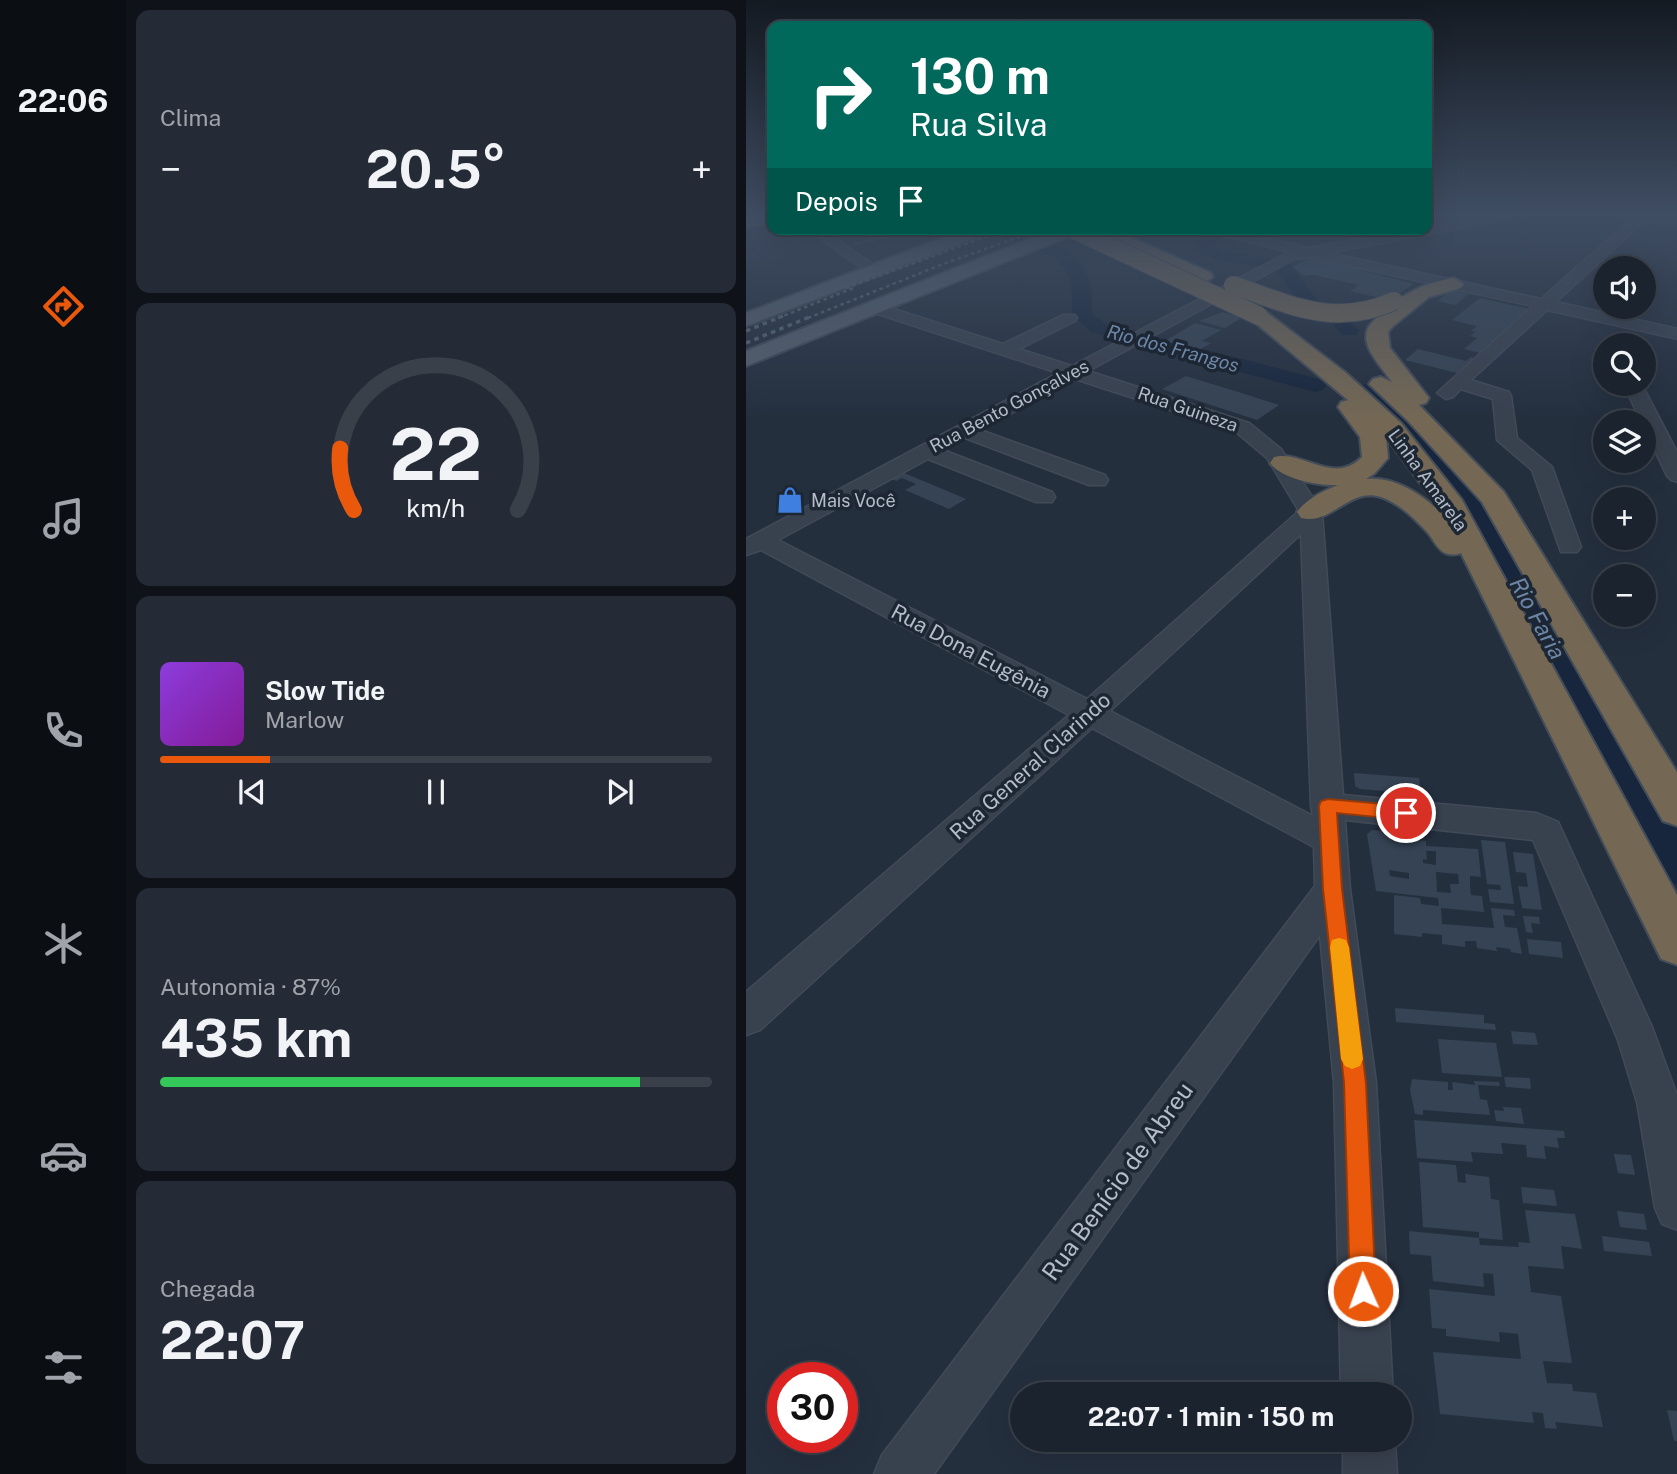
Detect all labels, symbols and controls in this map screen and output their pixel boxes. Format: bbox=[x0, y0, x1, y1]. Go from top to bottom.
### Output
text: 130 m bbox=[910, 47, 1050, 105]
icon: right bbox=[795, 49, 886, 140]
text: 22:06 bbox=[18, 82, 108, 119]
text: Clima bbox=[160, 104, 221, 131]
text: Rua Silva bbox=[910, 106, 1048, 143]
text: 20.5° bbox=[366, 139, 506, 200]
text: − bbox=[160, 147, 181, 192]
text: + bbox=[691, 147, 712, 192]
icon: arrive bbox=[892, 182, 930, 220]
text: Depois bbox=[795, 186, 878, 217]
map controls bbox=[1593, 256, 1656, 627]
button: sound bbox=[1593, 256, 1656, 319]
icon: directions bbox=[39, 282, 88, 331]
water label: Rio dos Frangos bbox=[1105, 320, 1241, 376]
button: search bbox=[1593, 333, 1656, 396]
street label: Rua Bento Gonçalves bbox=[926, 355, 1092, 457]
street label: Rua Guineza bbox=[1135, 382, 1241, 436]
button: layers bbox=[1593, 410, 1656, 473]
text: 22 bbox=[390, 412, 482, 497]
street label: Linha Amarela bbox=[1384, 425, 1472, 535]
shop icon: Mais Você bbox=[775, 485, 805, 515]
button: + bbox=[1593, 487, 1656, 550]
place label: Mais Você bbox=[811, 490, 896, 511]
text: km/h bbox=[407, 493, 465, 523]
icon: music bbox=[39, 494, 88, 543]
button: − bbox=[1593, 564, 1656, 627]
water label: Rio Faria bbox=[1504, 572, 1572, 664]
street label: Rua Dona Eugênia bbox=[887, 598, 1055, 704]
text: Slow Tide bbox=[265, 675, 385, 706]
street label: Rua General Clarindo bbox=[945, 687, 1115, 845]
icon: phone bbox=[39, 706, 88, 755]
text: Marlow bbox=[265, 706, 344, 733]
icon: previous bbox=[233, 773, 271, 811]
icon: pause bbox=[417, 773, 455, 811]
icon: next bbox=[601, 773, 639, 811]
pin bbox=[1376, 783, 1436, 843]
icon: arrive bbox=[1387, 794, 1425, 832]
icon: climate bbox=[39, 919, 88, 968]
text: Autonomia · 87% bbox=[160, 973, 341, 1000]
text: 435 km bbox=[160, 1008, 352, 1069]
street label: Rua Benício de Abreu bbox=[1036, 1077, 1198, 1285]
icon: car bbox=[39, 1131, 88, 1180]
position arrow bbox=[1326, 1254, 1400, 1328]
text: Chegada bbox=[160, 1275, 255, 1302]
text: 22:07 bbox=[160, 1310, 305, 1371]
icon: filters bbox=[39, 1343, 88, 1392]
speed limit sign: 30 bbox=[767, 1362, 858, 1453]
text: 22:07 · 1 min · 150 m bbox=[1088, 1401, 1334, 1432]

